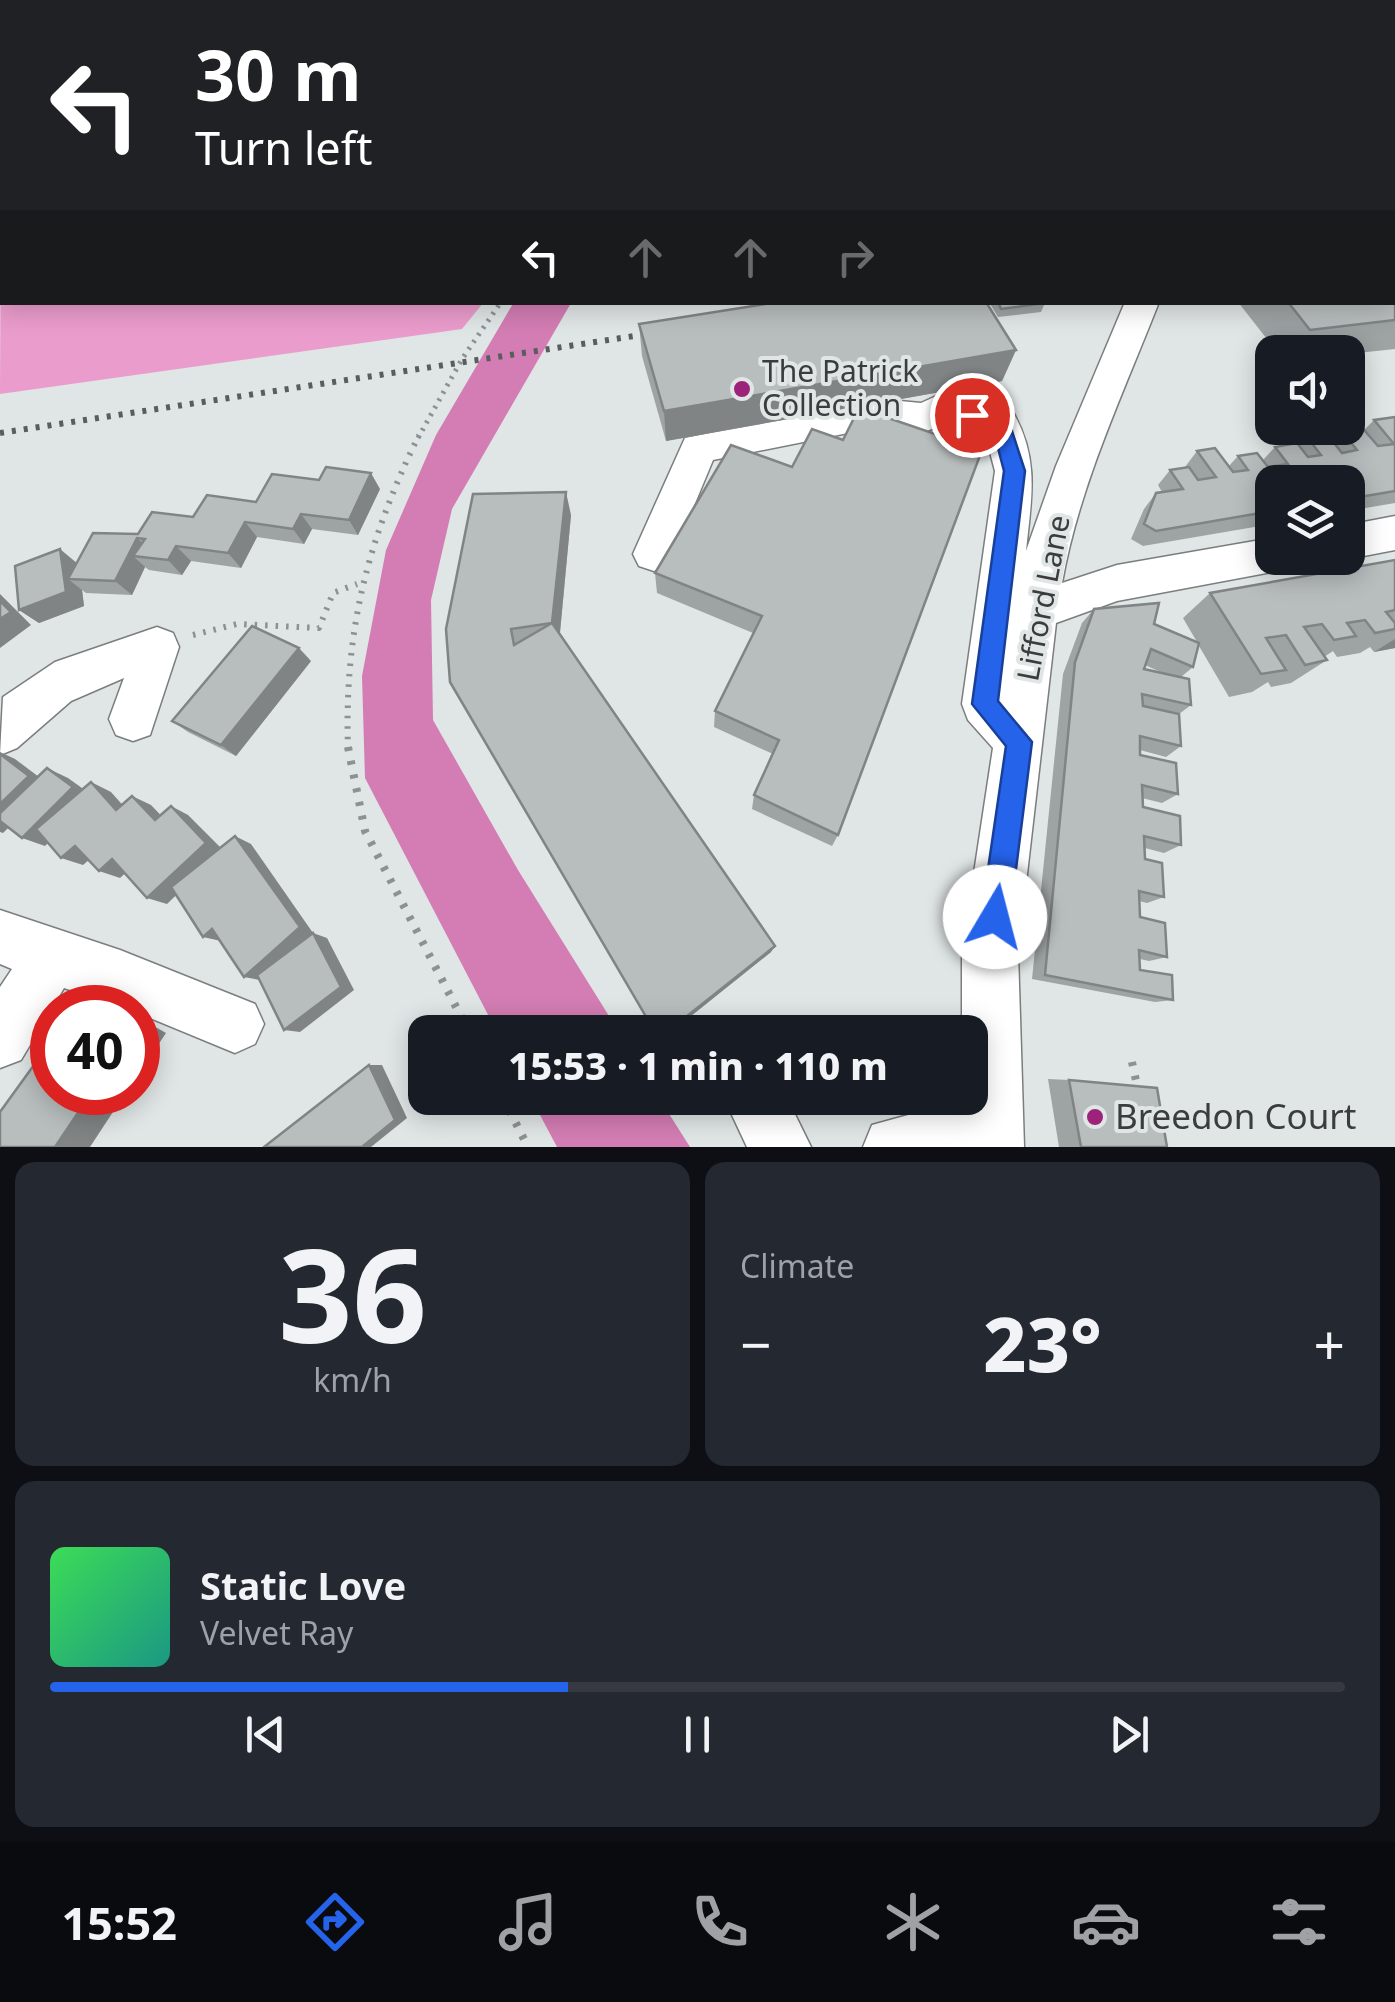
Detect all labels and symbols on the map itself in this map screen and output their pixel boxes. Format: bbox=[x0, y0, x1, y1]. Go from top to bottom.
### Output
place label: The Patrick Collection bbox=[762, 350, 918, 425]
pin bbox=[930, 373, 1015, 458]
marker: The Patrick Collection bbox=[731, 378, 753, 400]
street label: Lifford Lane bbox=[1006, 511, 1079, 684]
position arrow bbox=[943, 865, 1047, 969]
speed limit sign: 40 bbox=[30, 985, 160, 1115]
place label: Breedon Court bbox=[1115, 1092, 1356, 1139]
marker: Breedon Court bbox=[1084, 1106, 1106, 1128]

